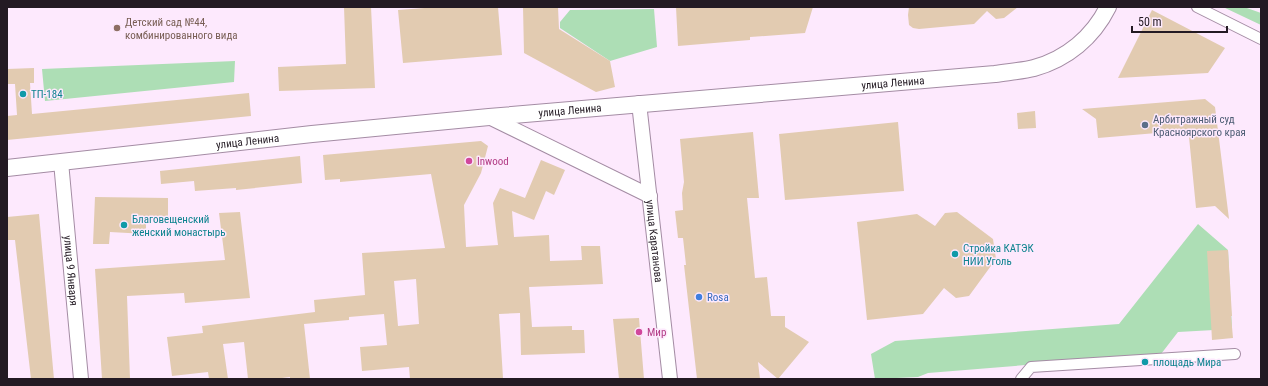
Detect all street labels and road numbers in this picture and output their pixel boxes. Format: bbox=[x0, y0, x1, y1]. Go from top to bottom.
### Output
street label: улица Ленина bbox=[861, 74, 925, 92]
street label: улица Ленина bbox=[538, 101, 602, 120]
street label: улица Ленина bbox=[215, 132, 280, 152]
street label: улица Каратанова bbox=[643, 199, 665, 283]
street label: улица 9 Января bbox=[61, 235, 80, 306]

